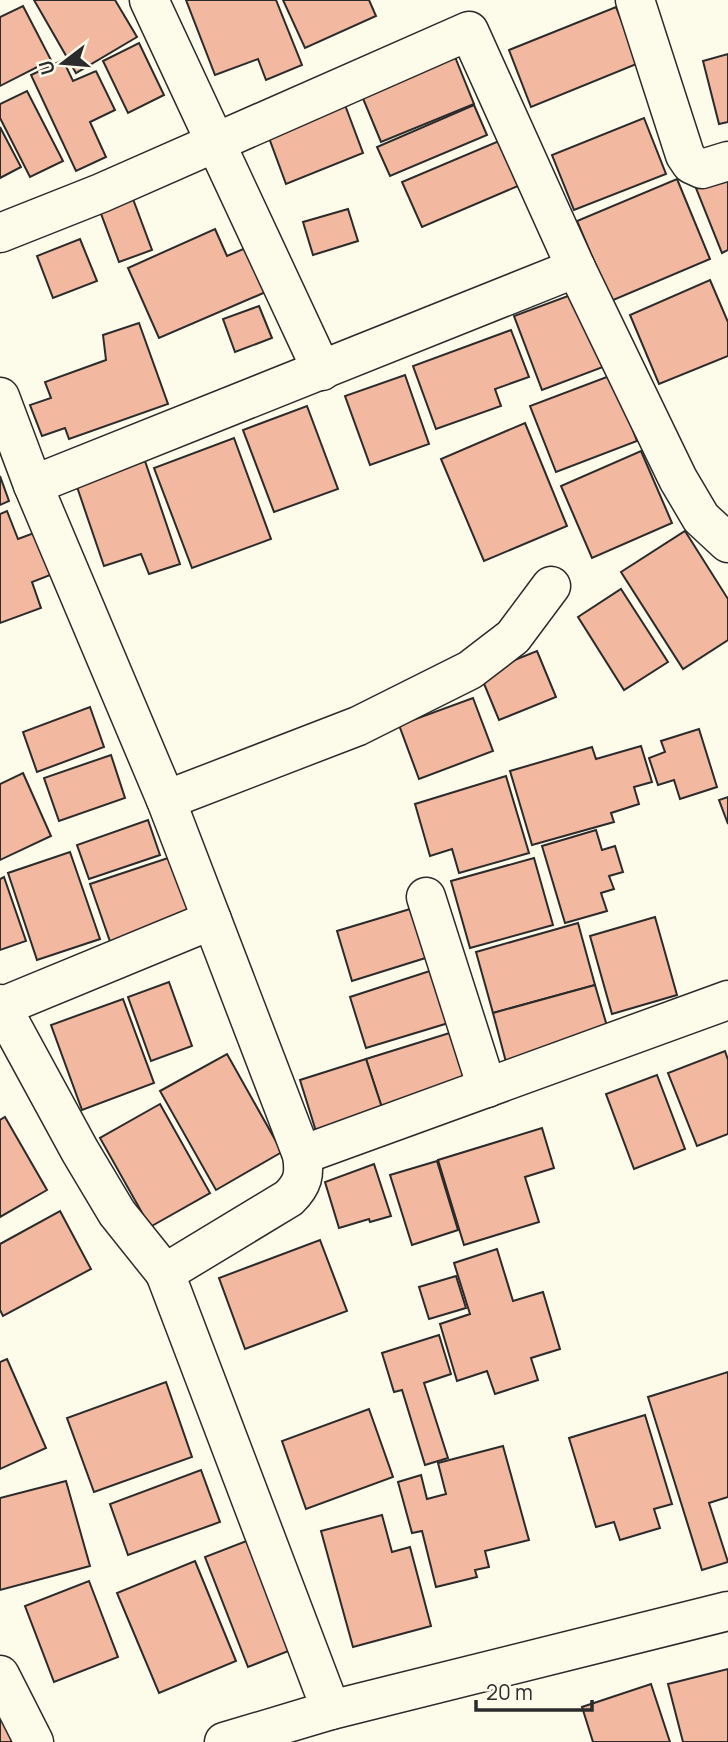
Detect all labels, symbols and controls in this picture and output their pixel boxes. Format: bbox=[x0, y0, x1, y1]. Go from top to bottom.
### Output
north arrow bbox=[28, 28, 98, 98]
text: U bbox=[32, 58, 61, 78]
scale bar bbox=[476, 1668, 592, 1712]
text: 20 m bbox=[486, 1678, 533, 1706]

